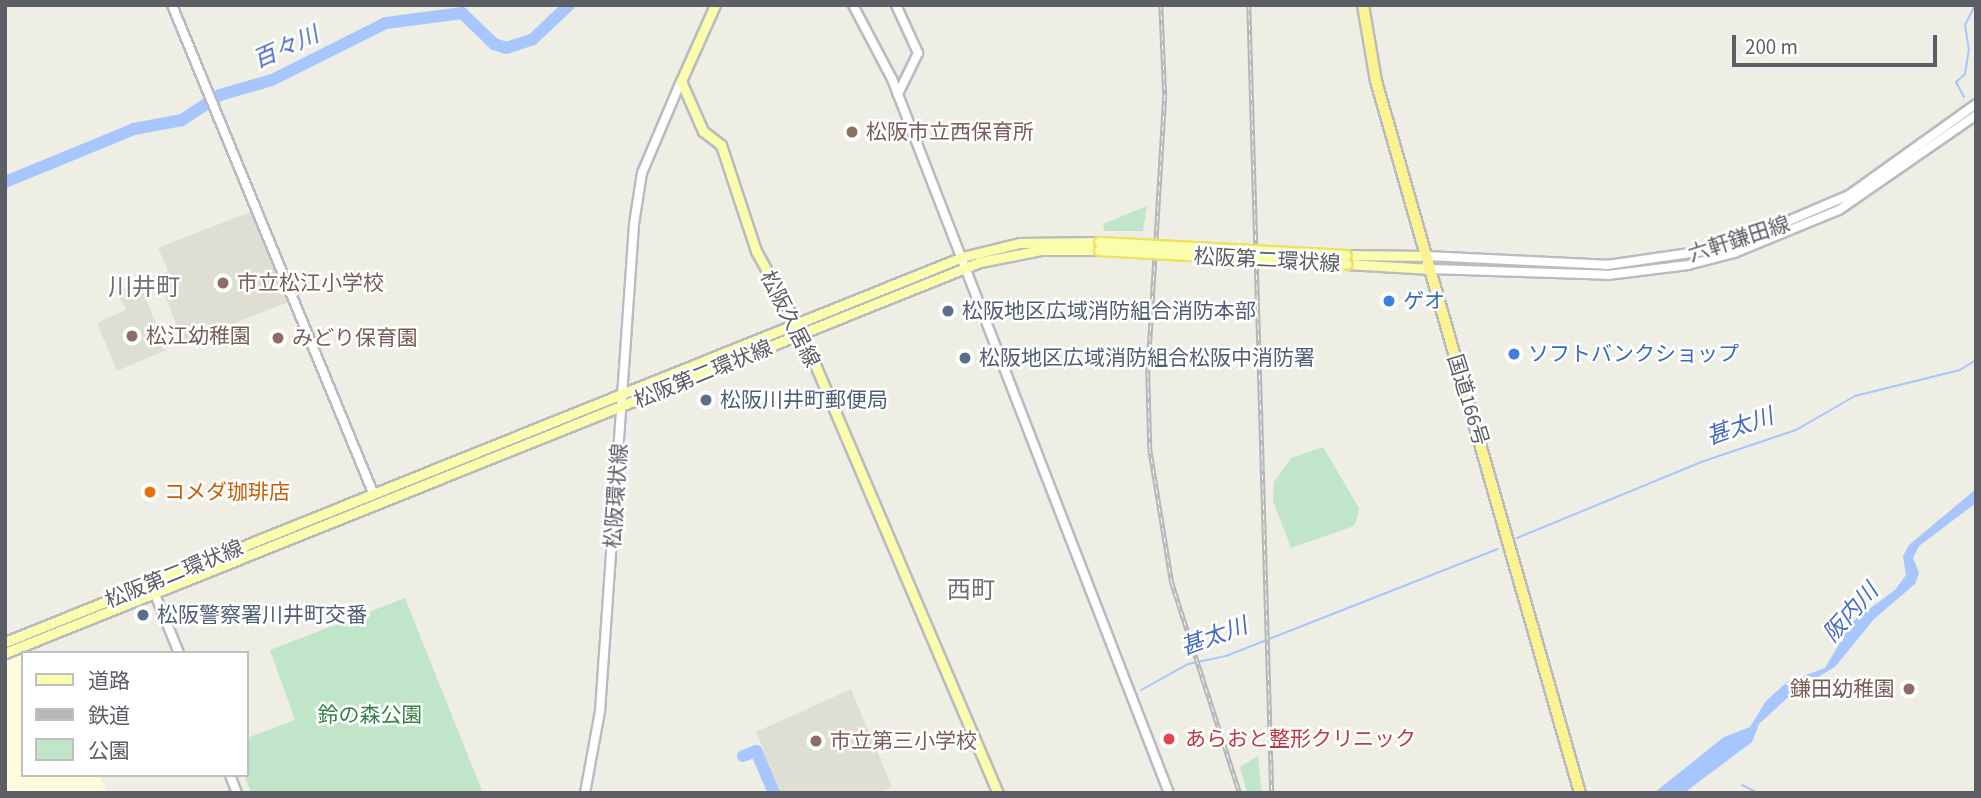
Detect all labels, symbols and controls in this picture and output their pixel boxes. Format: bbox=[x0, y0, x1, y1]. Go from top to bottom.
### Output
water label: 百々川 bbox=[249, 21, 323, 75]
scale bar bbox=[1736, 21, 1941, 65]
text: 200 m bbox=[1745, 32, 1798, 62]
place label: 松阪市立西保育所 bbox=[866, 119, 1034, 145]
marker: 松阪市立西保育所 bbox=[844, 124, 860, 140]
street label: 六軒鎌田線 bbox=[1685, 211, 1793, 267]
street label: 松阪第二環状線 bbox=[1193, 244, 1341, 276]
street label: 松阪久居線 bbox=[755, 267, 825, 371]
place label: 市立松江小学校 bbox=[237, 270, 384, 296]
district label: 川井町 bbox=[108, 274, 180, 302]
marker: 市立松江小学校 bbox=[215, 275, 231, 291]
place label: ゲオ bbox=[1403, 288, 1445, 314]
marker: ゲオ bbox=[1381, 293, 1397, 309]
place label: 松阪地区広域消防組合消防本部 bbox=[962, 298, 1256, 324]
marker: 松阪地区広域消防組合消防本部 bbox=[940, 303, 956, 319]
place label: 松江幼稚園 bbox=[146, 323, 251, 349]
place label: みどり保育園 bbox=[292, 325, 418, 351]
marker: 松江幼稚園 bbox=[124, 328, 140, 344]
marker: みどり保育園 bbox=[270, 330, 286, 346]
street label: 松阪第二環状線 bbox=[630, 335, 776, 413]
place label: ソフトバンクショップ bbox=[1528, 341, 1738, 367]
place label: 松阪地区広域消防組合松阪中消防署 bbox=[979, 345, 1315, 371]
marker: ソフトバンクショップ bbox=[1506, 346, 1522, 362]
marker: 松阪地区広域消防組合松阪中消防署 bbox=[957, 350, 973, 366]
street label: 国道166号 bbox=[1442, 351, 1494, 449]
place label: 松阪川井町郵便局 bbox=[720, 387, 888, 413]
marker: 松阪川井町郵便局 bbox=[698, 392, 714, 408]
water label: 甚太川 bbox=[1703, 403, 1777, 451]
street label: 松阪環状線 bbox=[600, 443, 632, 549]
place label: コメダ珈琲店 bbox=[164, 479, 290, 505]
marker: コメダ珈琲店 bbox=[142, 484, 158, 500]
street label: 松阪第二環状線 bbox=[101, 535, 247, 613]
district label: 西町 bbox=[947, 577, 995, 605]
water label: 阪内川 bbox=[1818, 578, 1884, 648]
place label: 松阪警察署川井町交番 bbox=[157, 602, 367, 628]
marker: 松阪警察署川井町交番 bbox=[135, 607, 151, 623]
water label: 甚太川 bbox=[1177, 612, 1251, 662]
legend bbox=[21, 651, 248, 777]
text: 道路 bbox=[88, 666, 130, 696]
place label: 鎌田幼稚園 bbox=[1790, 676, 1895, 702]
marker: 鎌田幼稚園 bbox=[1901, 681, 1917, 697]
text: 鉄道 bbox=[88, 701, 130, 731]
park label: 鈴の森公園 bbox=[318, 702, 422, 728]
place label: あらおと整形クリニック bbox=[1185, 726, 1416, 752]
place label: 市立第三小学校 bbox=[830, 728, 977, 754]
marker: あらおと整形クリニック bbox=[1159, 729, 1179, 749]
marker: 市立第三小学校 bbox=[808, 733, 824, 749]
text: 公園 bbox=[88, 736, 130, 766]

